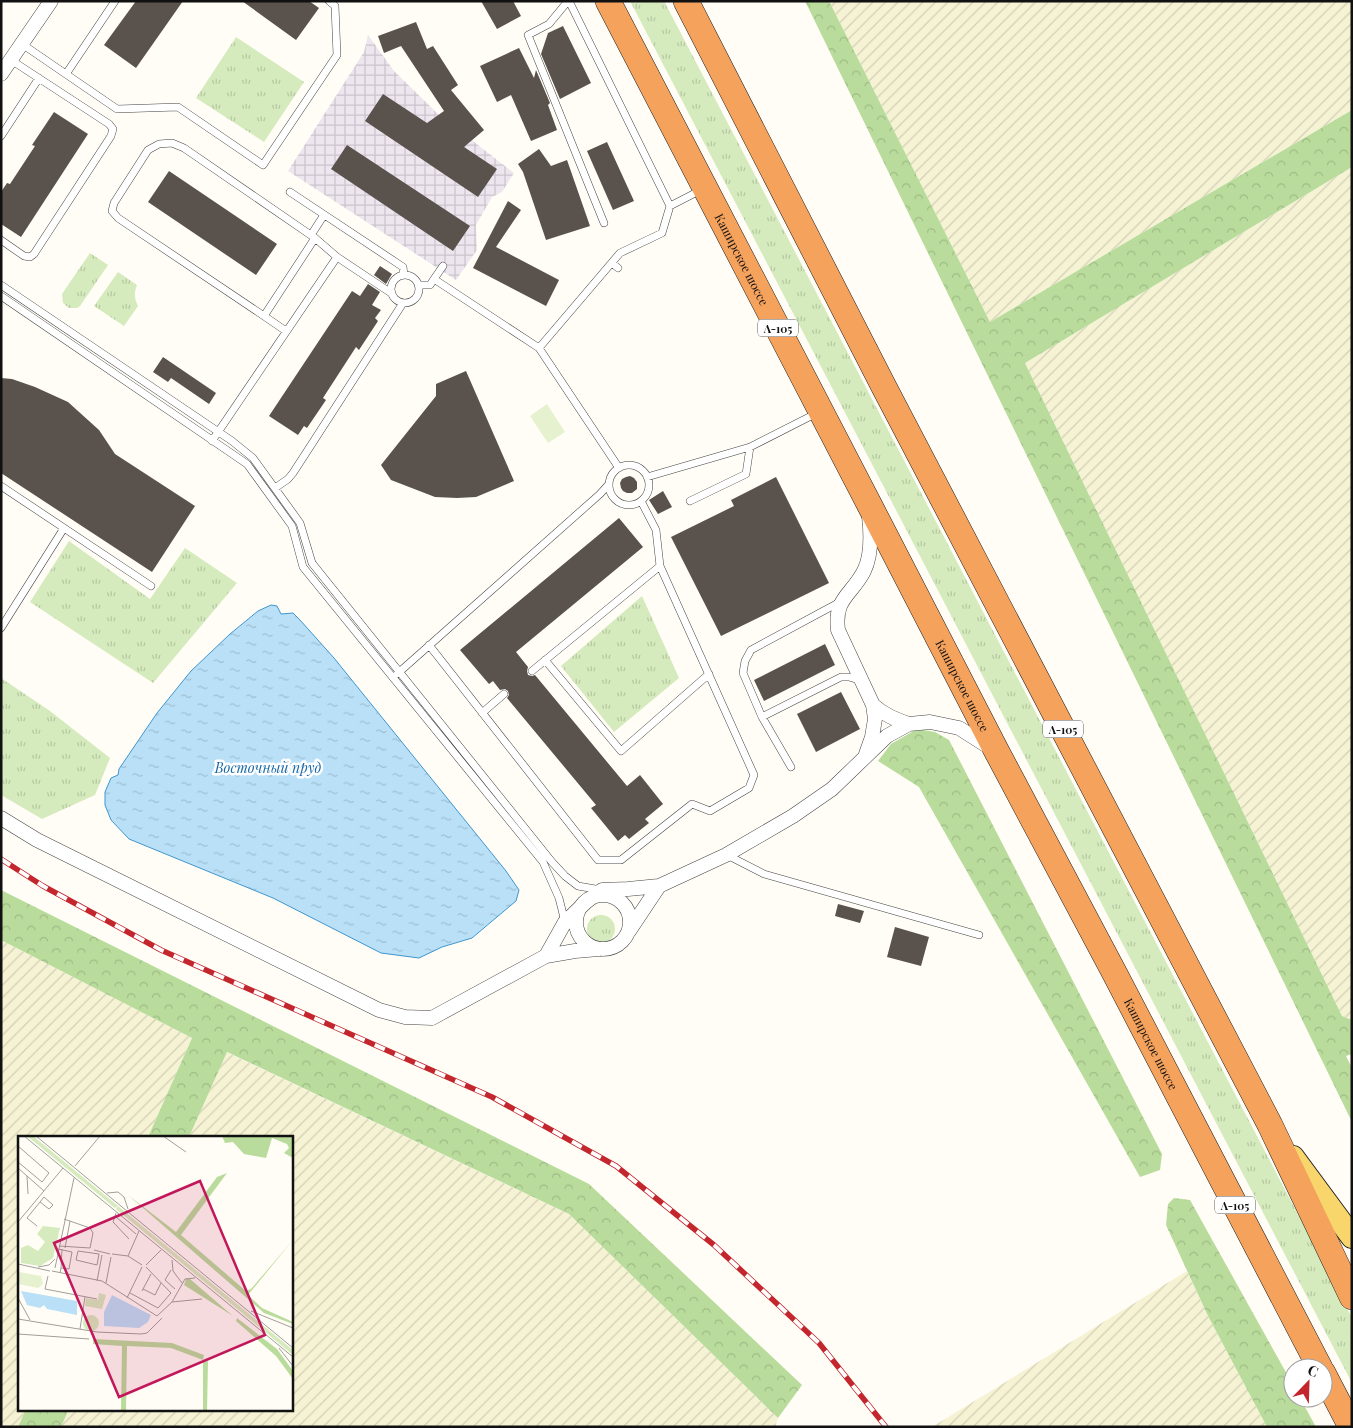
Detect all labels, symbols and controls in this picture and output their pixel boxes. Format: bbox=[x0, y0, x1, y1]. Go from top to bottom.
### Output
street label: Каширское шоссе bbox=[712, 211, 773, 308]
road number: А-105 bbox=[758, 319, 798, 336]
street label: Каширское шоссе bbox=[932, 637, 993, 734]
road number: А-105 bbox=[1043, 721, 1083, 738]
water label: Восточный пруд bbox=[214, 758, 321, 777]
street label: Каширское шоссе bbox=[1121, 995, 1182, 1093]
inset map bbox=[18, 1136, 292, 1410]
road number: А-105 bbox=[1215, 1196, 1255, 1214]
north arrow bbox=[1283, 1358, 1333, 1408]
text: С bbox=[1305, 1360, 1322, 1381]

